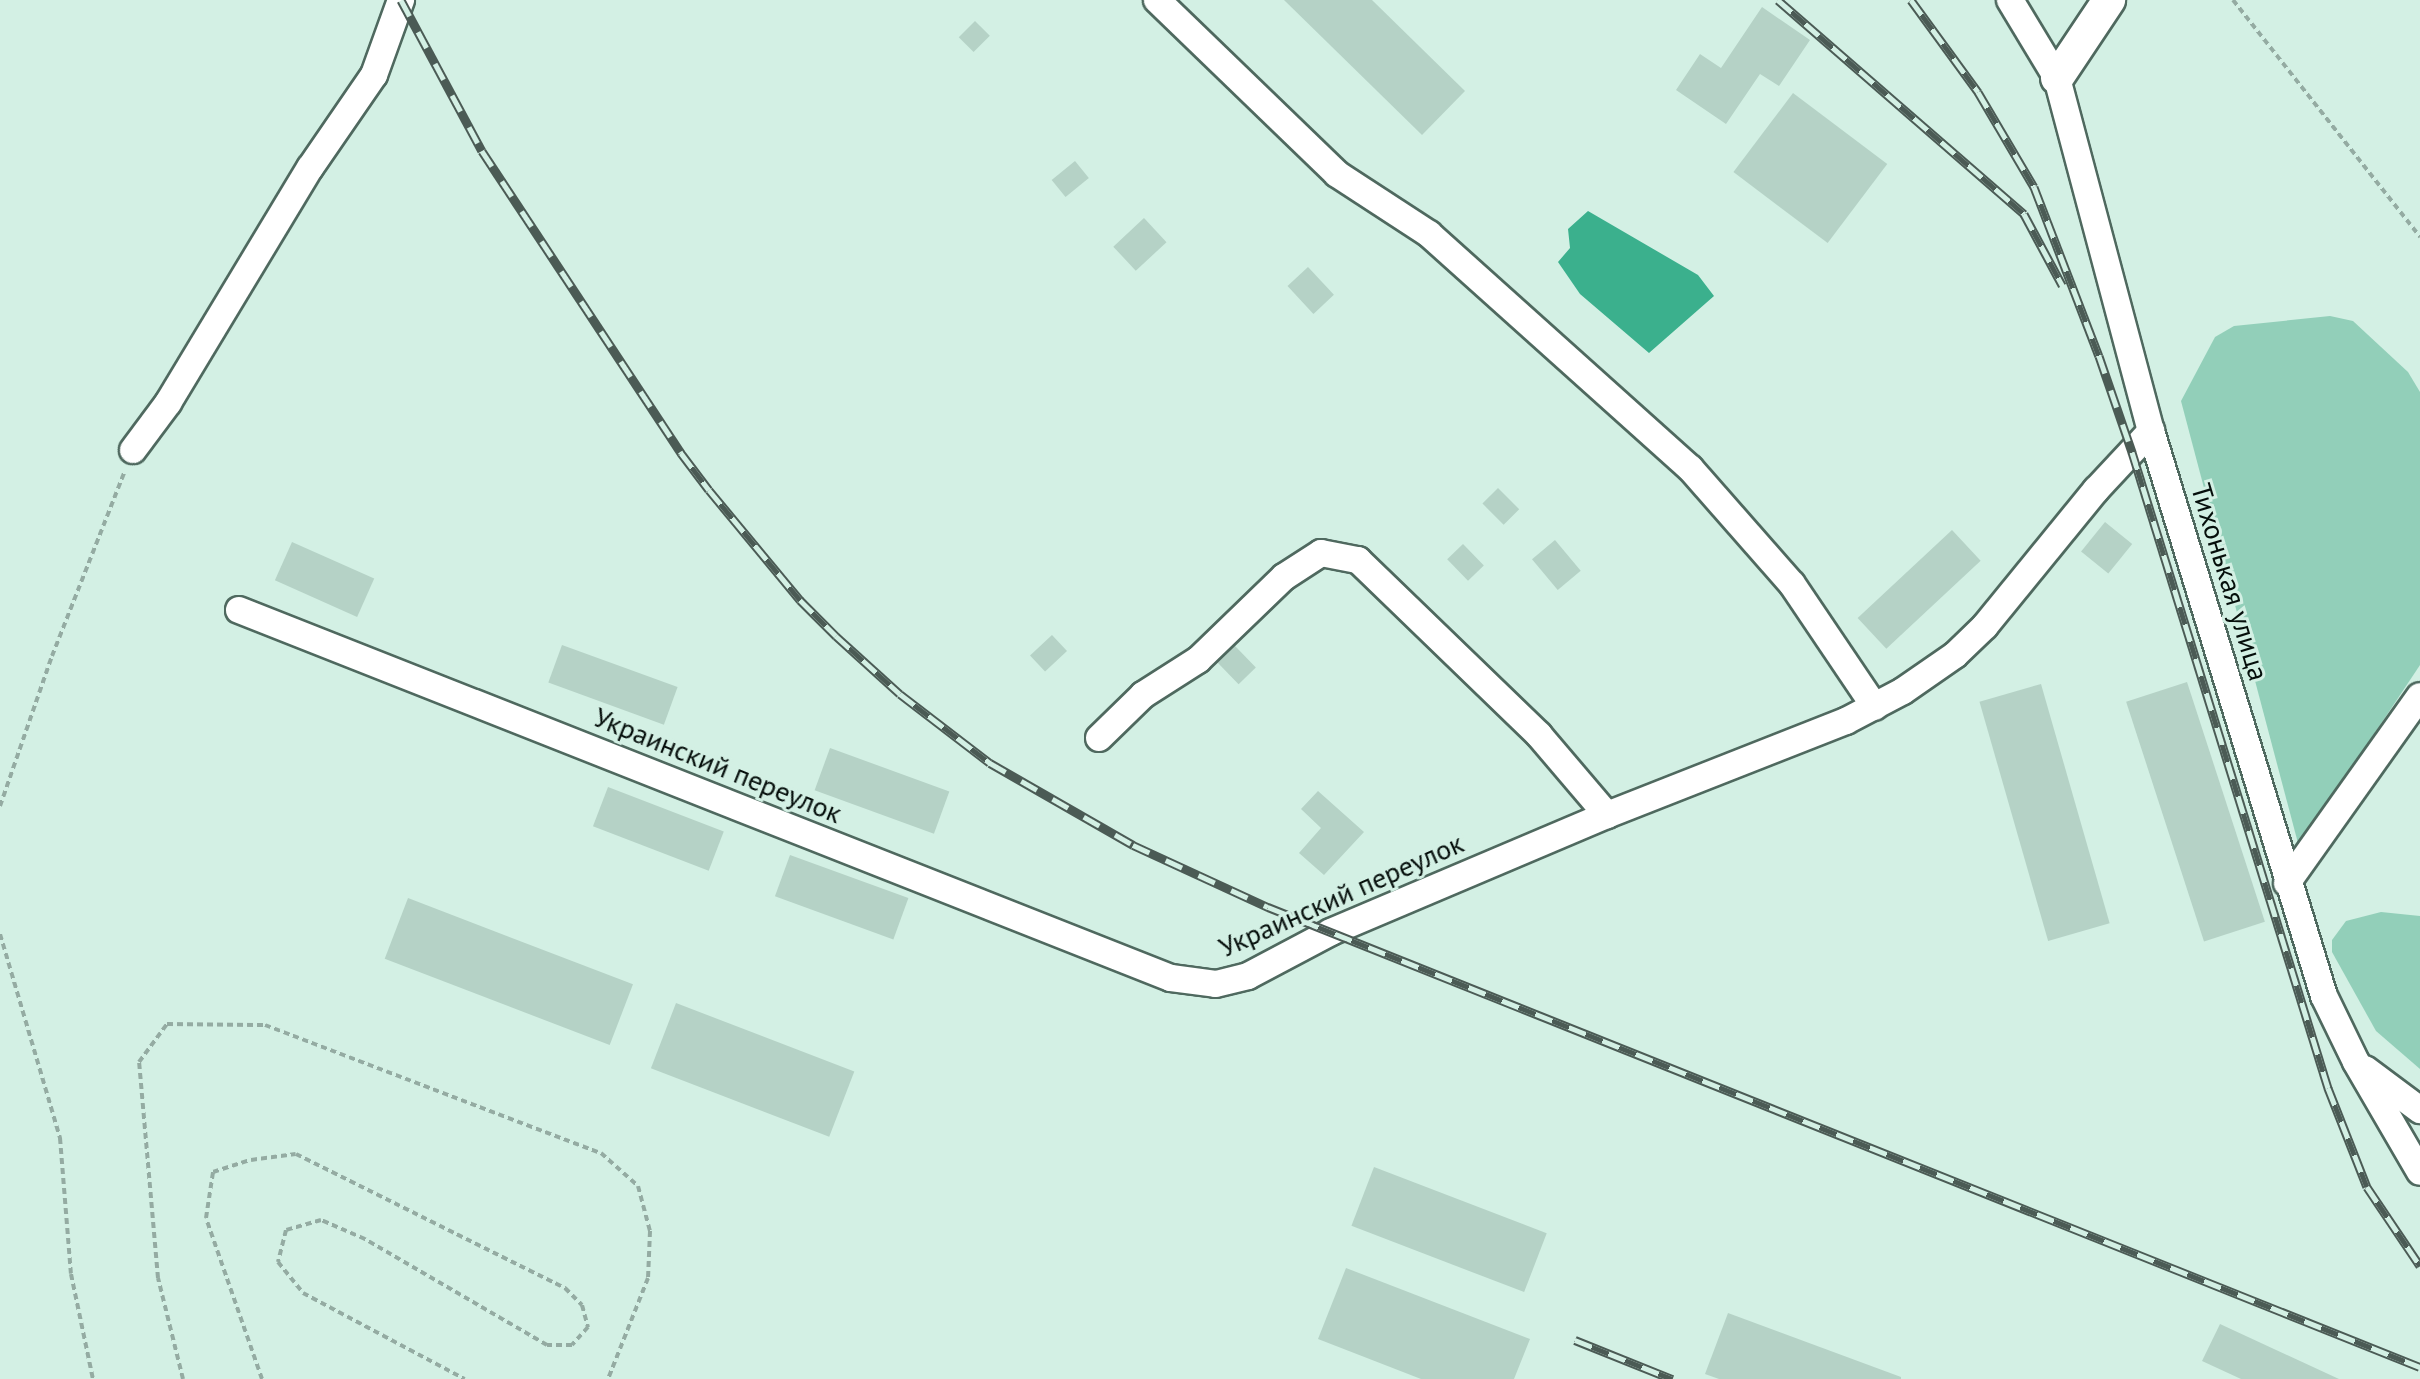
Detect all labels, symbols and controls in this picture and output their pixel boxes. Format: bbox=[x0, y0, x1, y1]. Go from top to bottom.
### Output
street label: Тихонькая улица bbox=[2184, 480, 2276, 684]
street label: Украинский переулок bbox=[589, 700, 847, 830]
street label: Украинский переулок bbox=[1214, 826, 1468, 964]

